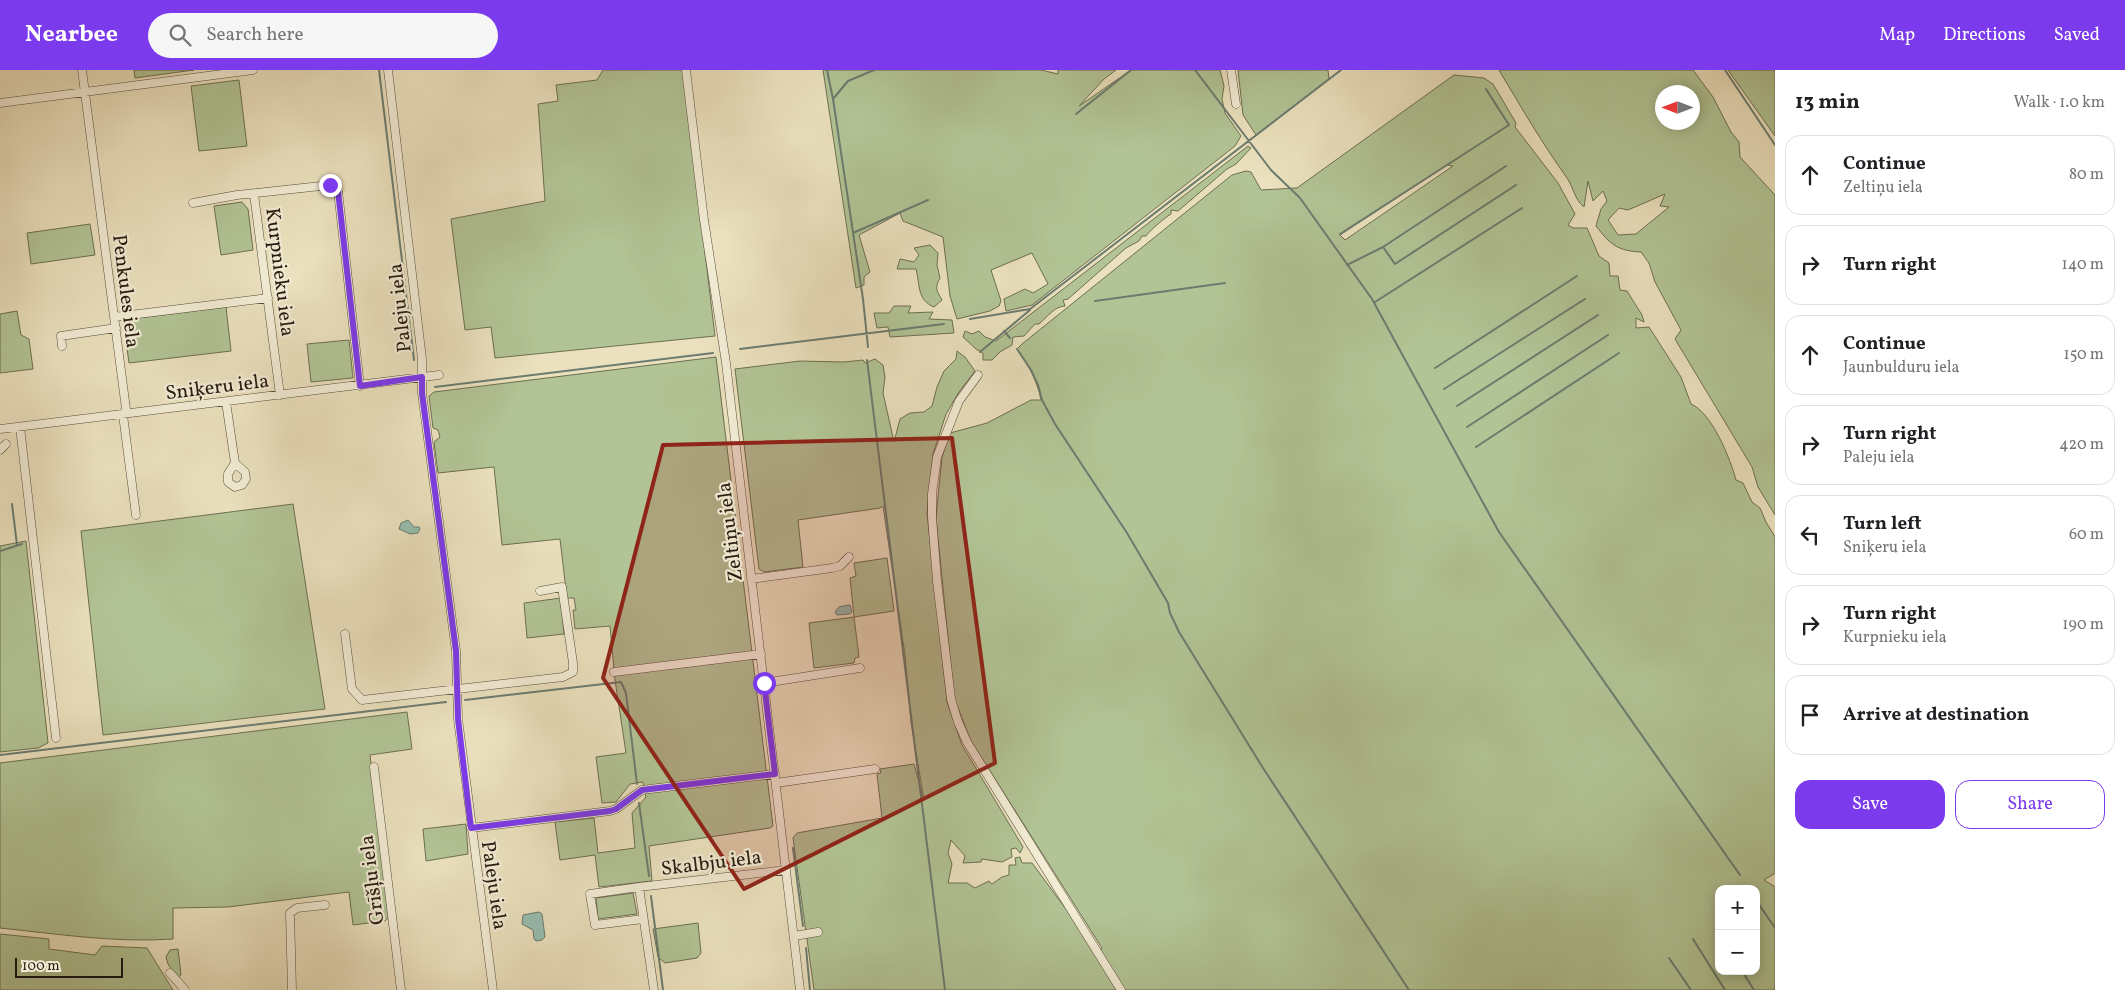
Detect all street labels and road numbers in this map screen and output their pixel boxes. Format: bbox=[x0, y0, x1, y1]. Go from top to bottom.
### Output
street label: Kurpnieku iela bbox=[257, 206, 301, 338]
street label: Penkules iela bbox=[104, 233, 146, 350]
street label: Paleju iela bbox=[382, 262, 420, 354]
street label: Sniķeru iela bbox=[164, 368, 271, 408]
street label: Zeltiņu iela bbox=[711, 480, 751, 583]
street label: Grīšļu iela bbox=[354, 833, 392, 926]
street label: Paleju iela bbox=[473, 839, 513, 932]
street label: Skalbju iela bbox=[659, 844, 763, 884]

